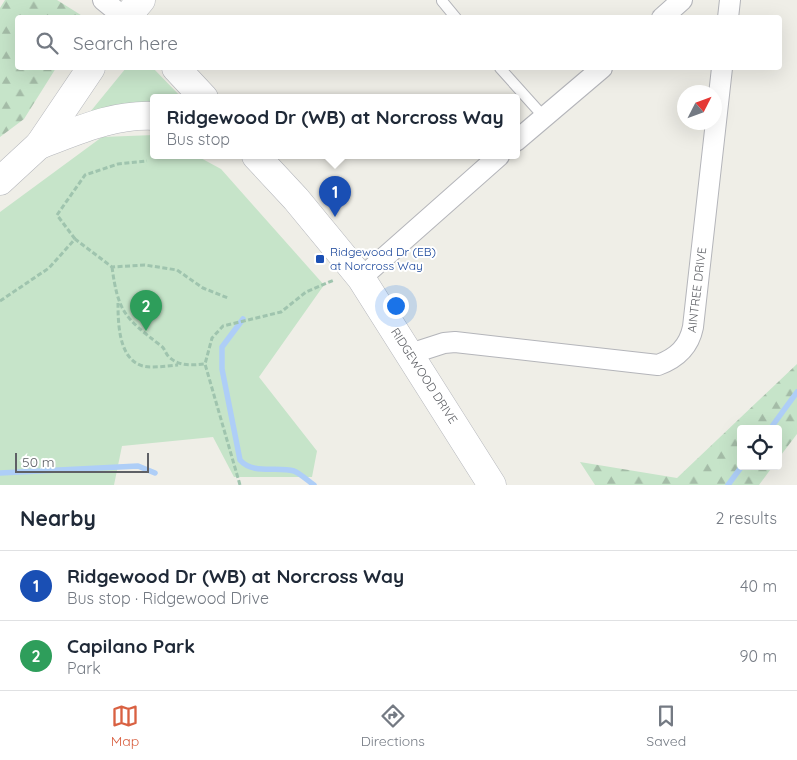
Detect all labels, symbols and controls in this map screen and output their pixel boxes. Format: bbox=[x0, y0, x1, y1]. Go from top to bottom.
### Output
search box bbox=[15, 15, 782, 70]
icon: search bbox=[33, 29, 61, 57]
text: Search here bbox=[73, 31, 178, 55]
north arrow bbox=[677, 85, 722, 130]
popup bbox=[150, 94, 520, 159]
text: Ridgewood Dr (WB) at Norcross Way bbox=[166, 105, 504, 129]
text: Bus stop bbox=[166, 129, 230, 149]
pin: 1 bbox=[319, 176, 351, 217]
place label: Ridgewood Dr (EB) at Norcross Way bbox=[330, 244, 436, 273]
street label: AINTREE DRIVE bbox=[684, 246, 709, 334]
marker: Ridgewood Dr (EB) at Norcross Way bbox=[314, 253, 326, 265]
pin: 2 bbox=[130, 290, 162, 331]
your location bbox=[383, 293, 409, 319]
street label: RIDGEWOOD DRIVE bbox=[388, 325, 461, 427]
map controls bbox=[737, 425, 782, 470]
button: locate bbox=[737, 425, 782, 470]
scale bar bbox=[15, 450, 149, 473]
text: 50 m bbox=[22, 453, 55, 471]
text: Nearby bbox=[20, 505, 96, 531]
text: 2 results bbox=[715, 508, 777, 528]
text: Ridgewood Dr (WB) at Norcross Way bbox=[67, 564, 404, 588]
text: 1 bbox=[33, 576, 39, 596]
text: 40 m bbox=[740, 576, 777, 596]
text: Bus stop · Ridgewood Drive bbox=[67, 588, 269, 608]
text: Capilano Park bbox=[67, 634, 195, 658]
text: 2 bbox=[31, 646, 41, 666]
text: 90 m bbox=[740, 646, 777, 666]
text: Park bbox=[67, 658, 101, 678]
tab: Map bbox=[111, 702, 139, 750]
tab: Directions bbox=[361, 702, 425, 750]
tab: Saved bbox=[646, 702, 686, 750]

